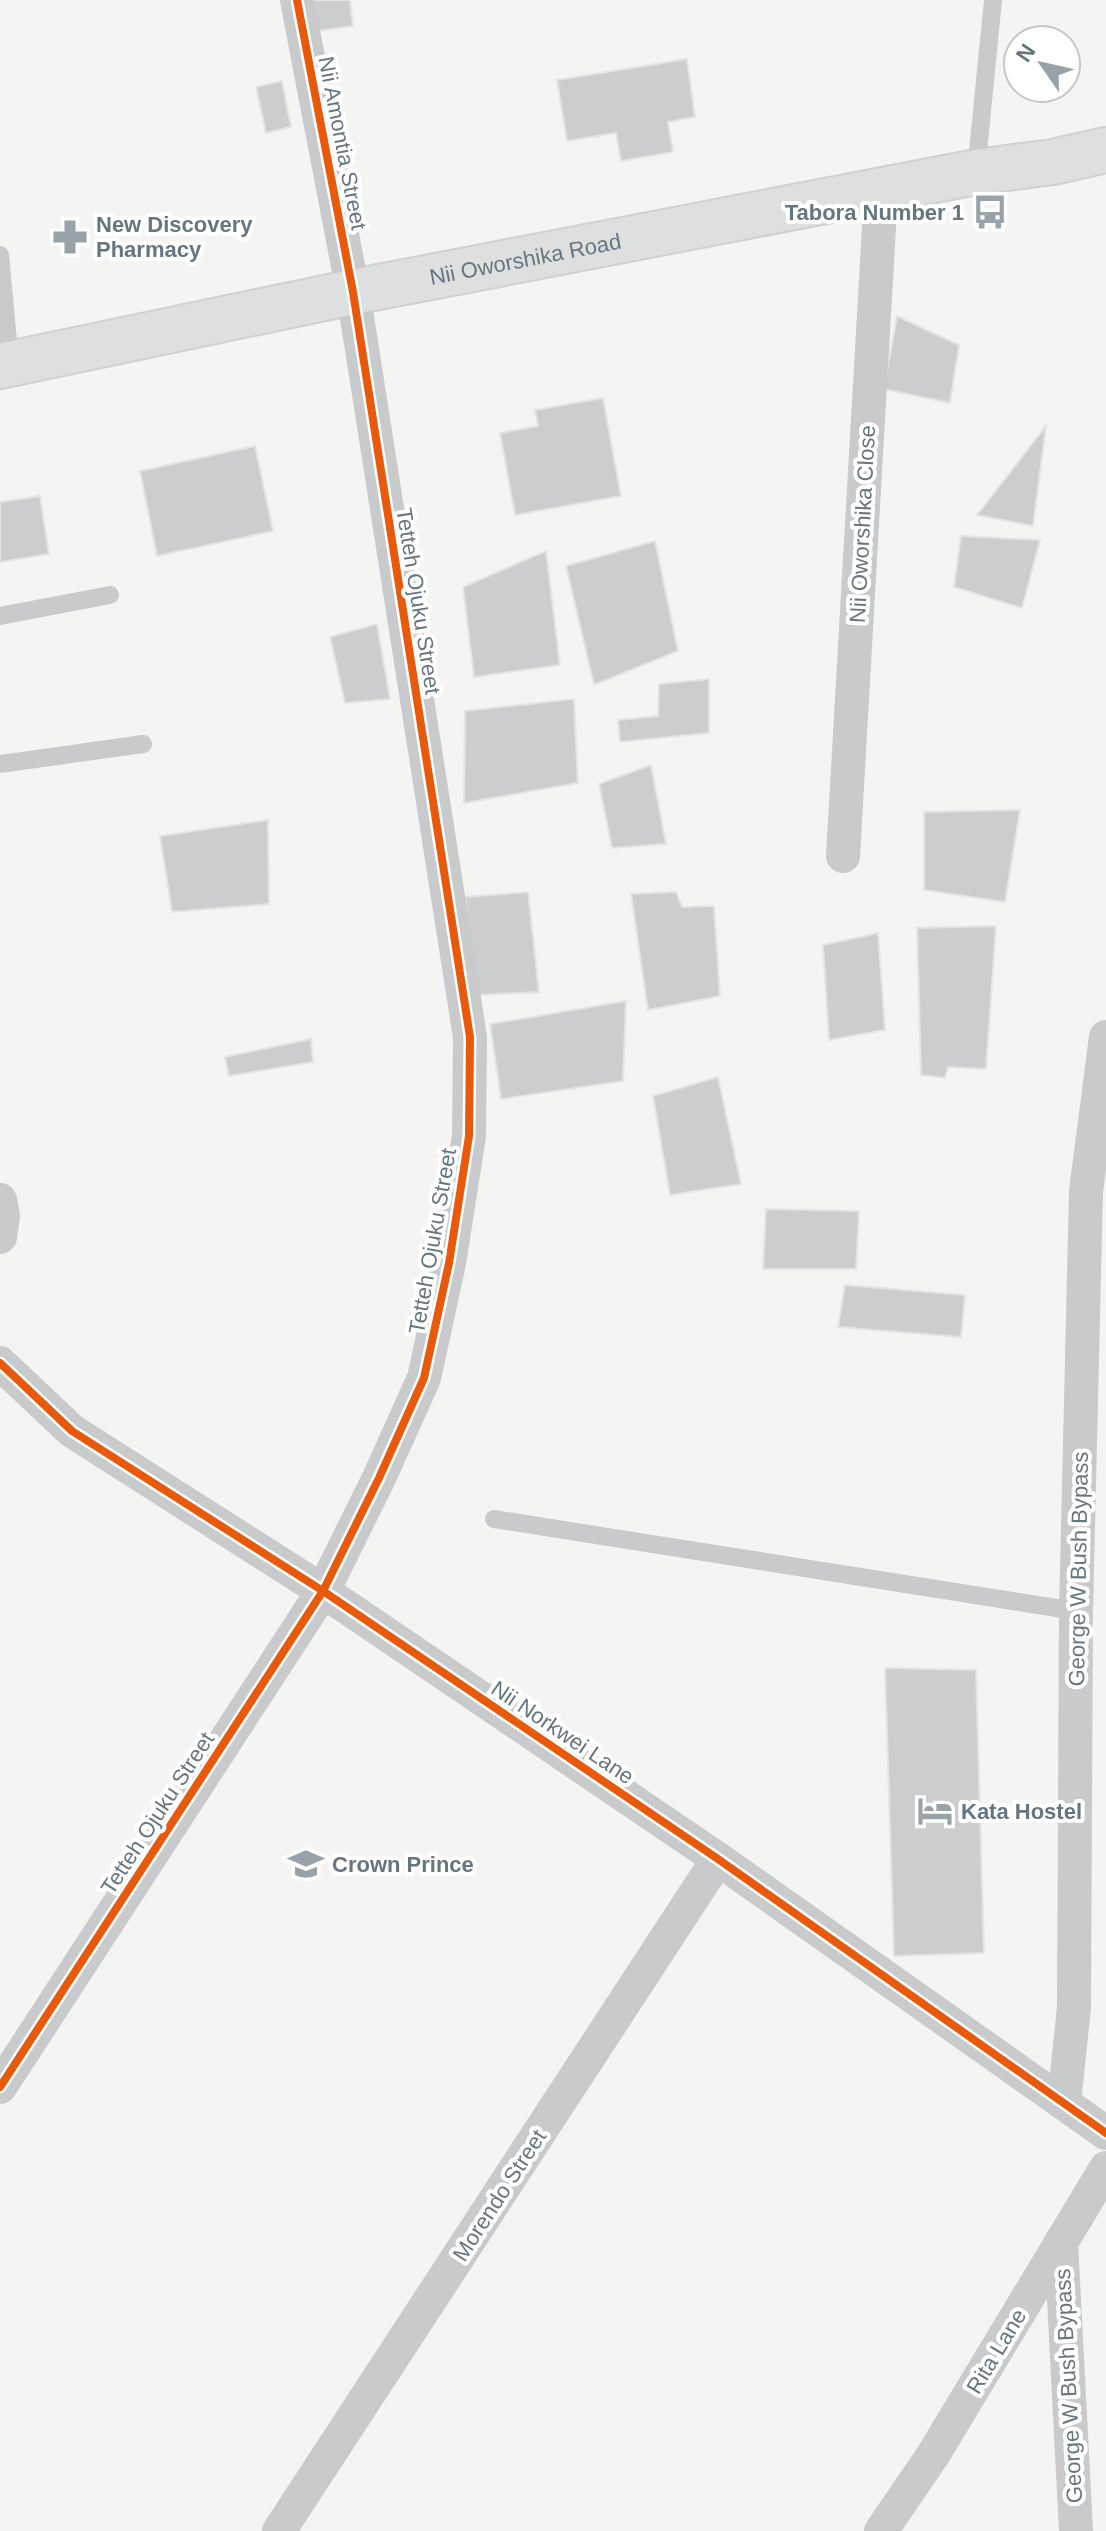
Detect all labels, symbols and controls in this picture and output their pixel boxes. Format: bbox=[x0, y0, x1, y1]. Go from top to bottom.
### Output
north arrow bbox=[1002, 24, 1082, 104]
text: N bbox=[1011, 40, 1041, 67]
street label: Nii Amontia Street bbox=[313, 54, 372, 232]
bus stop icon: Tabora Number 1 bbox=[971, 193, 1009, 231]
place label: Tabora Number 1 bbox=[785, 200, 964, 225]
place label: New Discovery Pharmacy bbox=[96, 212, 253, 262]
pharmacy icon: New Discovery Pharmacy bbox=[51, 218, 89, 256]
street label: Nii Oworshika Road bbox=[427, 229, 623, 290]
street label: Nii Oworshika Close bbox=[845, 424, 880, 624]
street label: Tetteh Ojuku Street bbox=[391, 506, 446, 696]
street label: Tetteh Ojuku Street bbox=[404, 1146, 461, 1336]
street label: George W Bush Bypass bbox=[1064, 1451, 1093, 1687]
street label: Nii Norkwei Lane bbox=[487, 1676, 639, 1789]
street label: Tetteh Ojuku Street bbox=[96, 1727, 219, 1899]
hotel icon: Kata Hostel bbox=[916, 1792, 954, 1830]
place label: Kata Hostel bbox=[961, 1799, 1082, 1824]
school or university icon: Crown Prince bbox=[287, 1845, 325, 1883]
place label: Crown Prince bbox=[332, 1852, 474, 1877]
street label: Morendo Street bbox=[448, 2125, 551, 2266]
street label: George W Bush Bypass bbox=[1050, 2268, 1087, 2504]
street label: Rita Lane bbox=[961, 2304, 1031, 2398]

